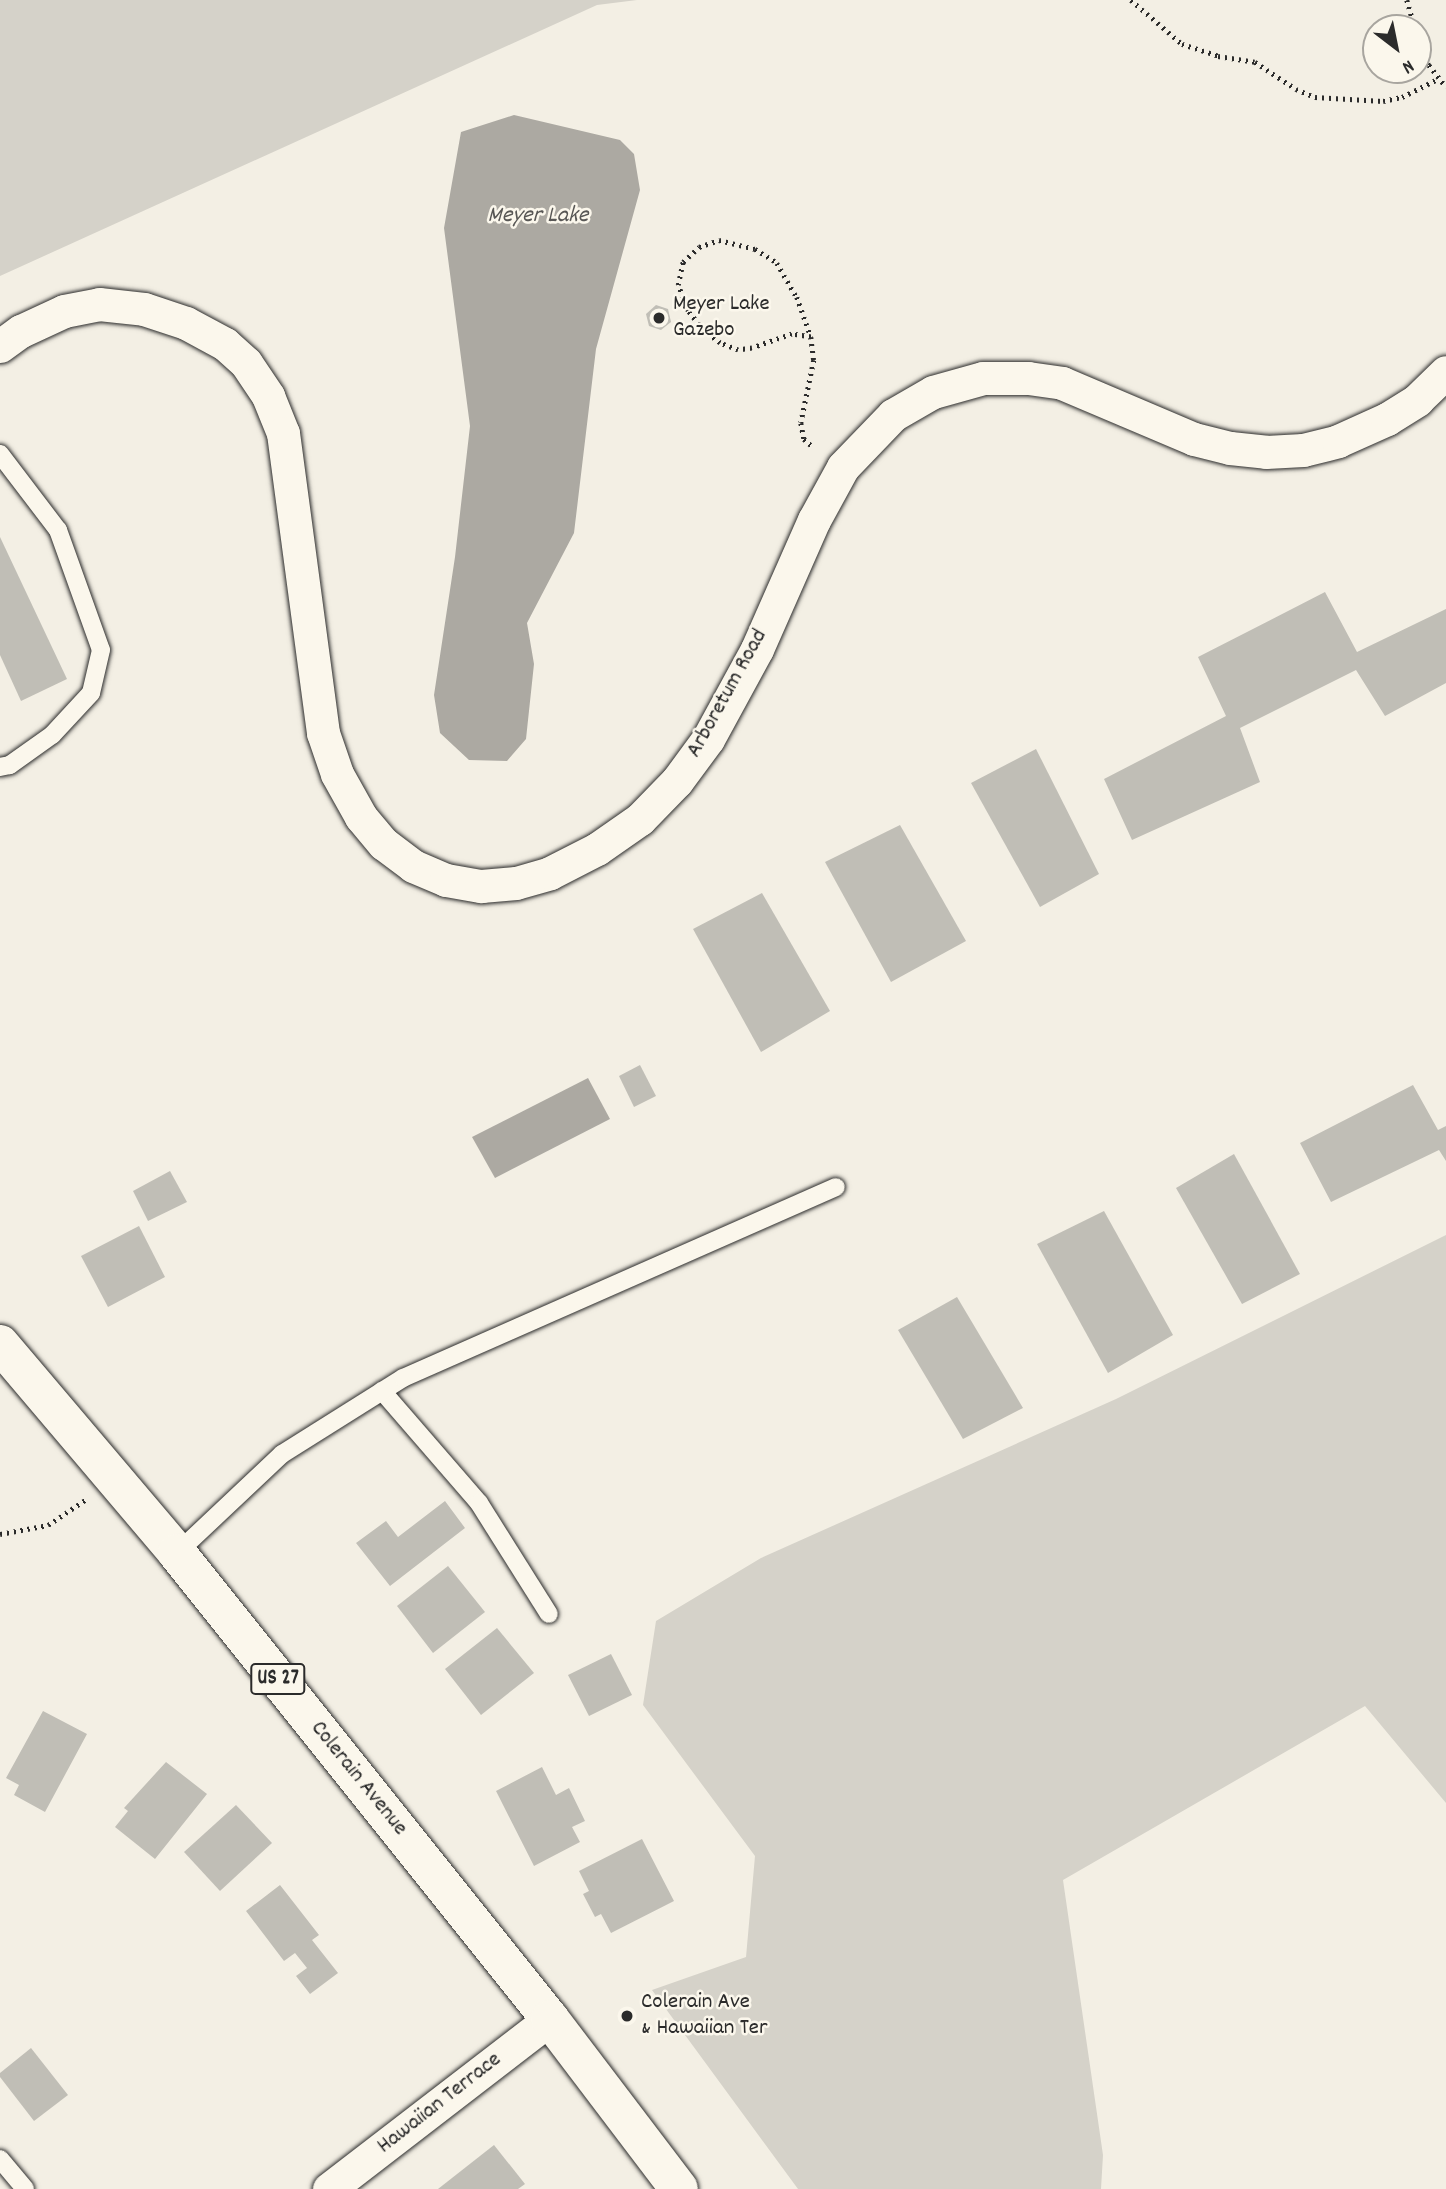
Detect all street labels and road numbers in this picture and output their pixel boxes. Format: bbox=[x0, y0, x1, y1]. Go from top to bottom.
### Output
street label: Arboretum Road bbox=[681, 625, 775, 763]
road number: US 27 bbox=[250, 1662, 306, 1696]
street label: Colerain Avenue bbox=[303, 1716, 413, 1842]
street label: Hawaiian Terrace bbox=[372, 2047, 508, 2161]

